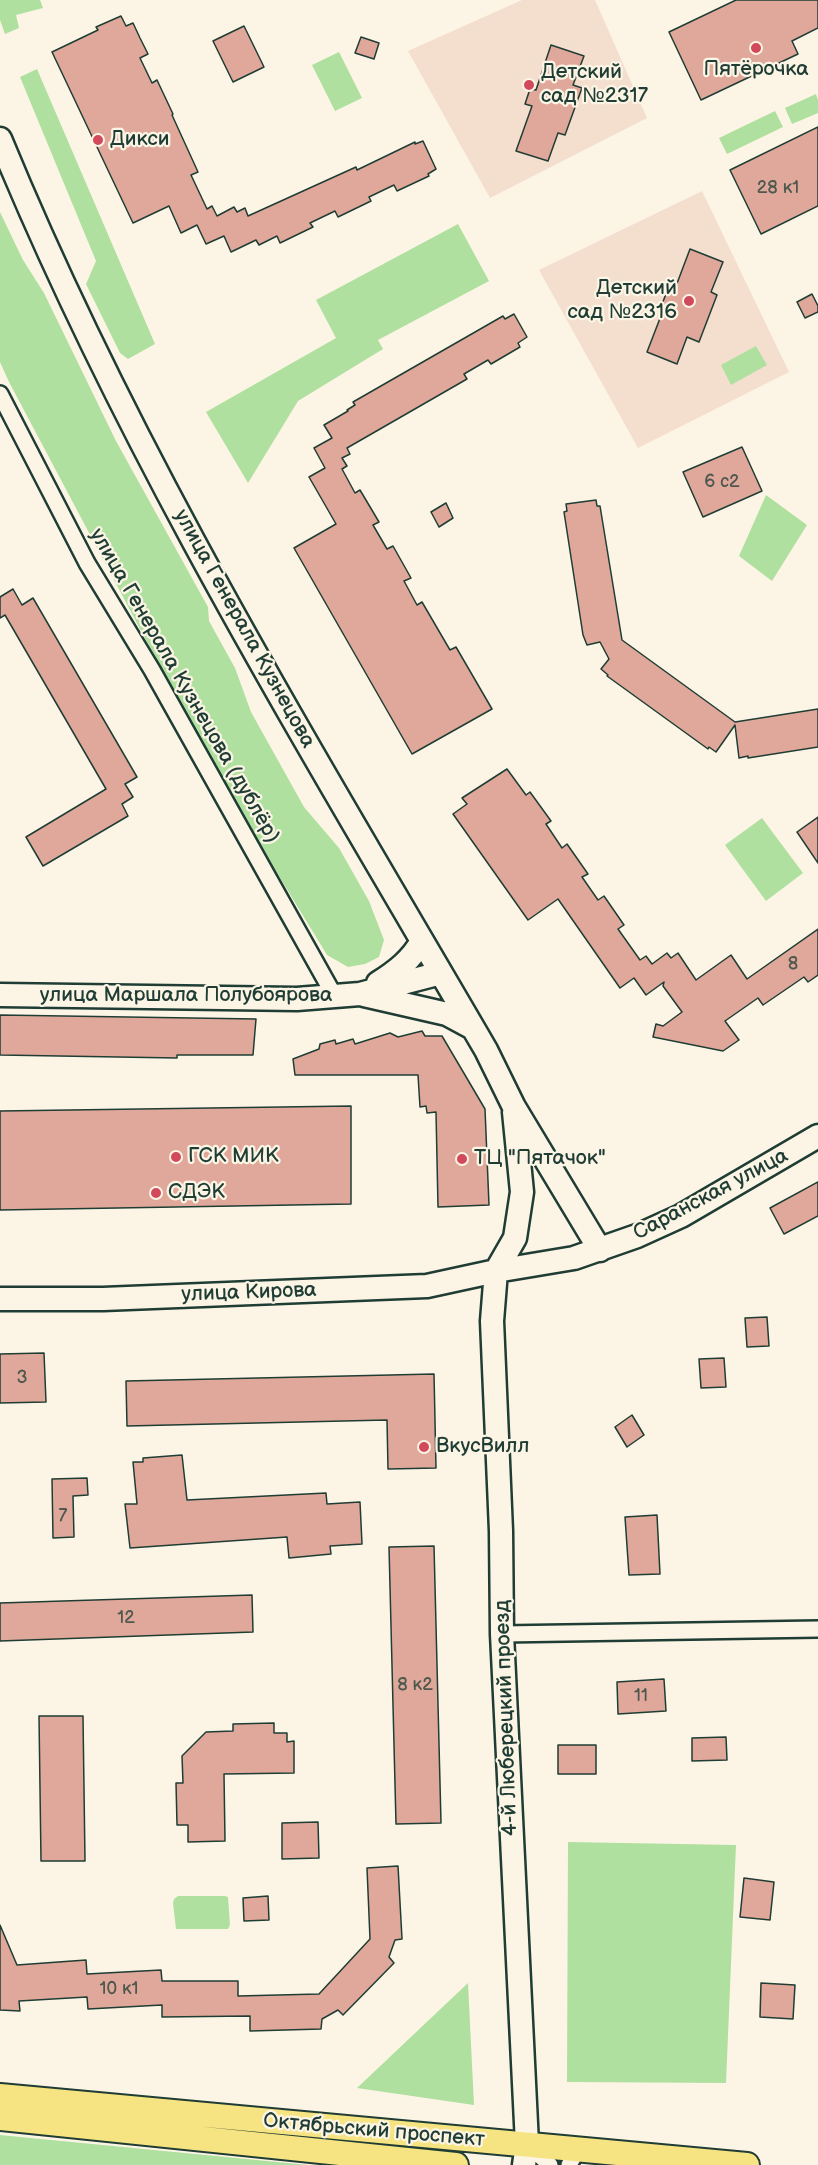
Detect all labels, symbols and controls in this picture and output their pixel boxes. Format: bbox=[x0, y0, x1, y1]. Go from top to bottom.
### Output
marker: Пятёрочка bbox=[749, 41, 763, 55]
place label: Пятёрочка bbox=[703, 57, 809, 83]
place label: Детский сад №2317 bbox=[541, 60, 648, 110]
marker: Детский сад №2317 bbox=[522, 78, 536, 92]
place label: Дикси bbox=[110, 127, 169, 153]
marker: Дикси bbox=[91, 133, 105, 147]
house number: 28 к1 bbox=[757, 177, 799, 199]
place label: Детский сад №2316 bbox=[567, 276, 677, 326]
marker: Детский сад №2316 bbox=[682, 294, 696, 308]
house number: 6 с2 bbox=[704, 471, 740, 493]
street label: улица Генерала Кузнецова bbox=[168, 505, 320, 753]
street label: улица Генерала Кузнецова (дублёр) bbox=[83, 524, 285, 848]
house number: 8 bbox=[788, 953, 798, 975]
street label: улица Маршала Полубоярова bbox=[40, 983, 332, 1009]
place label: ГСК МИК bbox=[188, 1144, 279, 1170]
street label: Саранская улица bbox=[629, 1144, 793, 1246]
place label: ТЦ "Пятачок" bbox=[474, 1146, 606, 1172]
marker: ГСК МИК bbox=[169, 1150, 183, 1164]
marker: ТЦ "Пятачок" bbox=[455, 1152, 469, 1166]
place label: СДЭК bbox=[168, 1180, 225, 1206]
marker: СДЭК bbox=[149, 1186, 163, 1200]
street label: улица Кирова bbox=[181, 1278, 317, 1308]
house number: 3 bbox=[16, 1367, 28, 1389]
place label: ВкусВилл bbox=[436, 1434, 529, 1460]
marker: ВкусВилл bbox=[417, 1440, 431, 1454]
house number: 7 bbox=[59, 1505, 67, 1527]
street label: 4-й Люберецкий проезд bbox=[490, 1599, 524, 1837]
house number: 12 bbox=[117, 1607, 135, 1629]
house number: 8 к2 bbox=[397, 1674, 433, 1696]
house number: 11 bbox=[634, 1685, 648, 1707]
house number: 10 к1 bbox=[100, 1978, 138, 2000]
street label: Октябрьский проспект bbox=[262, 2109, 486, 2153]

